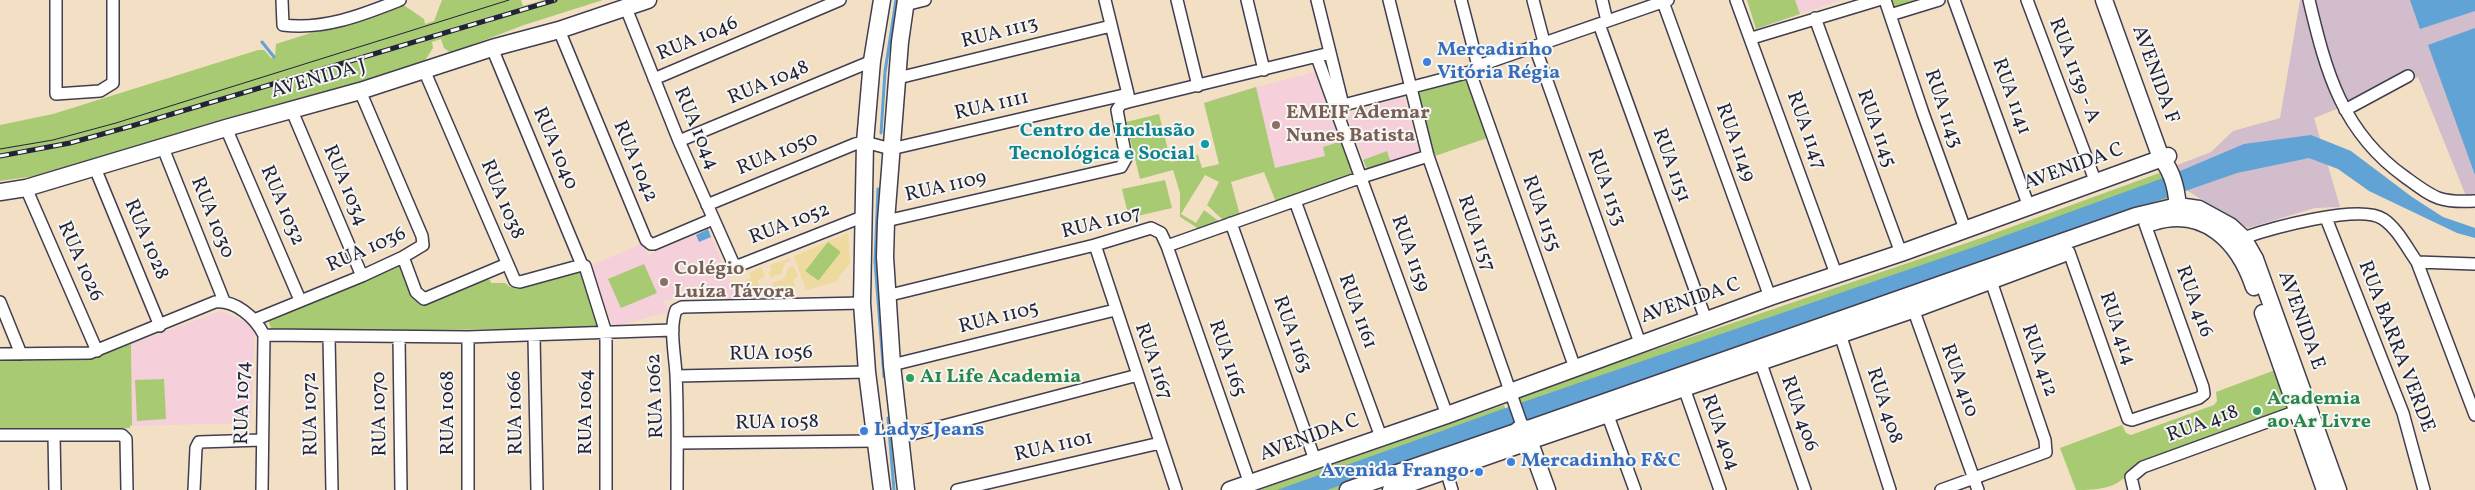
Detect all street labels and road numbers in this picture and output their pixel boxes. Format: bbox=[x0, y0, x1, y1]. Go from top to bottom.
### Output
street label: RUA 1046 bbox=[654, 12, 742, 68]
street label: RUA 1113 bbox=[959, 13, 1041, 55]
street label: RUA 1139 - A bbox=[2042, 15, 2104, 127]
street label: AVENIDA F bbox=[2125, 23, 2183, 127]
street label: AVENIDA J bbox=[269, 55, 369, 105]
street label: RUA 1141 bbox=[1985, 55, 2035, 139]
street label: RUA 1048 bbox=[725, 56, 813, 112]
street label: RUA 1143 bbox=[1917, 67, 1967, 151]
street label: RUA 1044 bbox=[667, 84, 723, 174]
street label: RUA 1111 bbox=[953, 87, 1031, 127]
street label: RUA 1145 bbox=[1850, 87, 1900, 171]
street label: RUA 1147 bbox=[1780, 89, 1830, 173]
street label: RUA 1149 bbox=[1709, 101, 1759, 185]
street label: RUA 1040 bbox=[526, 104, 582, 194]
street label: RUA 1042 bbox=[606, 118, 662, 206]
street label: RUA 1151 bbox=[1645, 126, 1695, 206]
street label: RUA 1050 bbox=[734, 128, 822, 182]
street label: AVENIDA C bbox=[2021, 139, 2127, 197]
street label: RUA 1034 bbox=[316, 142, 372, 230]
street label: RUA 1153 bbox=[1580, 146, 1630, 230]
street label: RUA 1038 bbox=[474, 157, 528, 243]
street label: RUA 1032 bbox=[253, 162, 309, 250]
street label: RUA 1109 bbox=[903, 167, 989, 209]
street label: RUA 1155 bbox=[1515, 173, 1565, 255]
street label: RUA 1030 bbox=[184, 174, 238, 262]
street label: RUA 1157 bbox=[1451, 193, 1499, 275]
street label: RUA 1028 bbox=[117, 196, 173, 284]
street label: RUA 1052 bbox=[746, 199, 834, 251]
street label: RUA 1107 bbox=[1059, 202, 1145, 246]
street label: RUA 1159 bbox=[1384, 213, 1434, 295]
street label: RUA 1026 bbox=[51, 218, 107, 306]
street label: RUA 1036 bbox=[324, 223, 410, 279]
street label: RUA BARRA VERDE bbox=[2351, 258, 2439, 436]
street label: RUA 416 bbox=[2169, 263, 2217, 341]
street label: AVENIDA E bbox=[2271, 268, 2329, 374]
street label: RUA 1161 bbox=[1331, 271, 1381, 353]
street label: AVENIDA C bbox=[1638, 274, 1744, 330]
street label: RUA 414 bbox=[2092, 289, 2140, 369]
street label: RUA 1163 bbox=[1266, 293, 1316, 377]
street label: RUA 1105 bbox=[957, 298, 1041, 340]
street label: RUA 1165 bbox=[1202, 317, 1250, 401]
street label: RUA 1167 bbox=[1128, 320, 1176, 404]
street label: RUA 412 bbox=[2014, 322, 2062, 400]
street label: RUA 410 bbox=[1934, 341, 1982, 421]
street label: RUA 1056 bbox=[729, 342, 813, 368]
street label: RUA 1062 bbox=[644, 353, 670, 439]
street label: RUA 1074 bbox=[231, 361, 257, 445]
street label: RUA 408 bbox=[1860, 365, 1906, 447]
street label: RUA 1064 bbox=[575, 369, 599, 455]
street label: RUA 1066 bbox=[504, 370, 530, 456]
street label: RUA 1070 bbox=[368, 371, 394, 457]
street label: RUA 1068 bbox=[437, 371, 461, 455]
street label: RUA 1072 bbox=[299, 372, 325, 456]
street label: RUA 406 bbox=[1774, 373, 1822, 455]
street label: RUA 404 bbox=[1694, 392, 1744, 474]
street label: RUA 418 bbox=[2164, 401, 2242, 449]
street label: AVENIDA C bbox=[1257, 410, 1363, 468]
street label: RUA 1058 bbox=[735, 411, 819, 437]
street label: RUA 1101 bbox=[1012, 427, 1096, 469]

